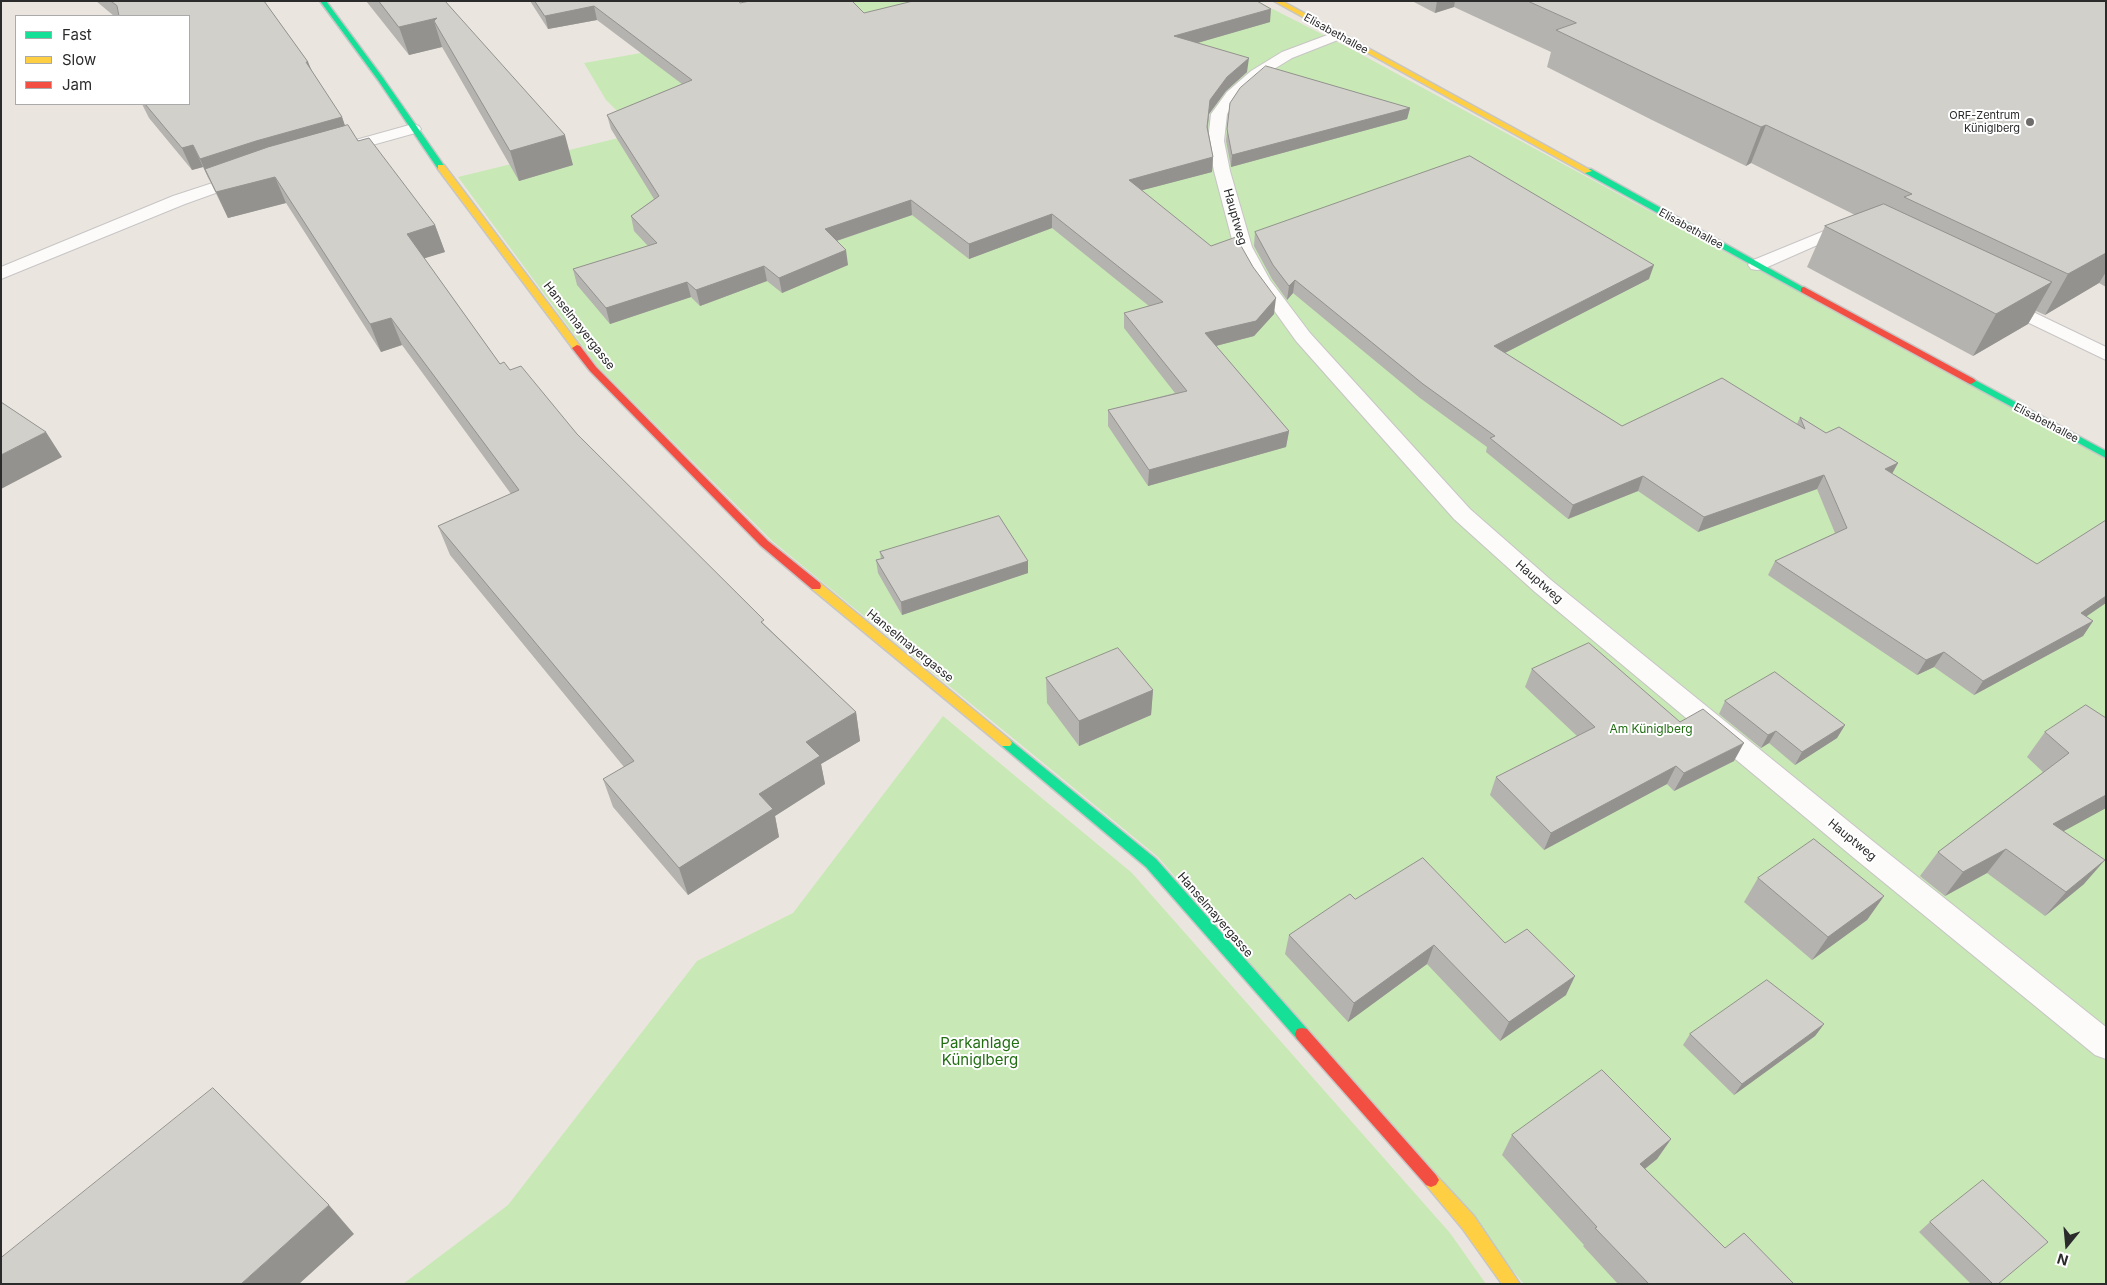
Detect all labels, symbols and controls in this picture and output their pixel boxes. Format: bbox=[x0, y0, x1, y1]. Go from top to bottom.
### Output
street label: Elisabethallee bbox=[1302, 11, 1370, 57]
legend bbox=[15, 15, 190, 105]
text: Fast bbox=[62, 25, 92, 44]
text: Slow bbox=[62, 50, 96, 69]
text: Jam bbox=[62, 75, 92, 94]
place label: ORF-Zentrum Küniglberg bbox=[1949, 109, 2020, 135]
marker: ORF-Zentrum Küniglberg bbox=[2024, 116, 2036, 128]
street label: Hauptweg bbox=[1220, 187, 1250, 247]
street label: Elisabethallee bbox=[1657, 206, 1725, 252]
street label: Hanselmayergasse bbox=[540, 279, 618, 373]
street label: Elisabethallee bbox=[2011, 400, 2081, 446]
street label: Hauptweg bbox=[1512, 557, 1566, 607]
street label: Hanselmayergasse bbox=[864, 607, 956, 685]
park label: Am Küniglberg bbox=[1609, 722, 1693, 736]
street label: Hauptweg bbox=[1825, 816, 1879, 864]
street label: Hanselmayergasse bbox=[1174, 870, 1256, 960]
park label: Parkanlage Küniglberg bbox=[940, 1034, 1020, 1069]
north arrow bbox=[2042, 1220, 2092, 1270]
text: N bbox=[2055, 1250, 2070, 1270]

